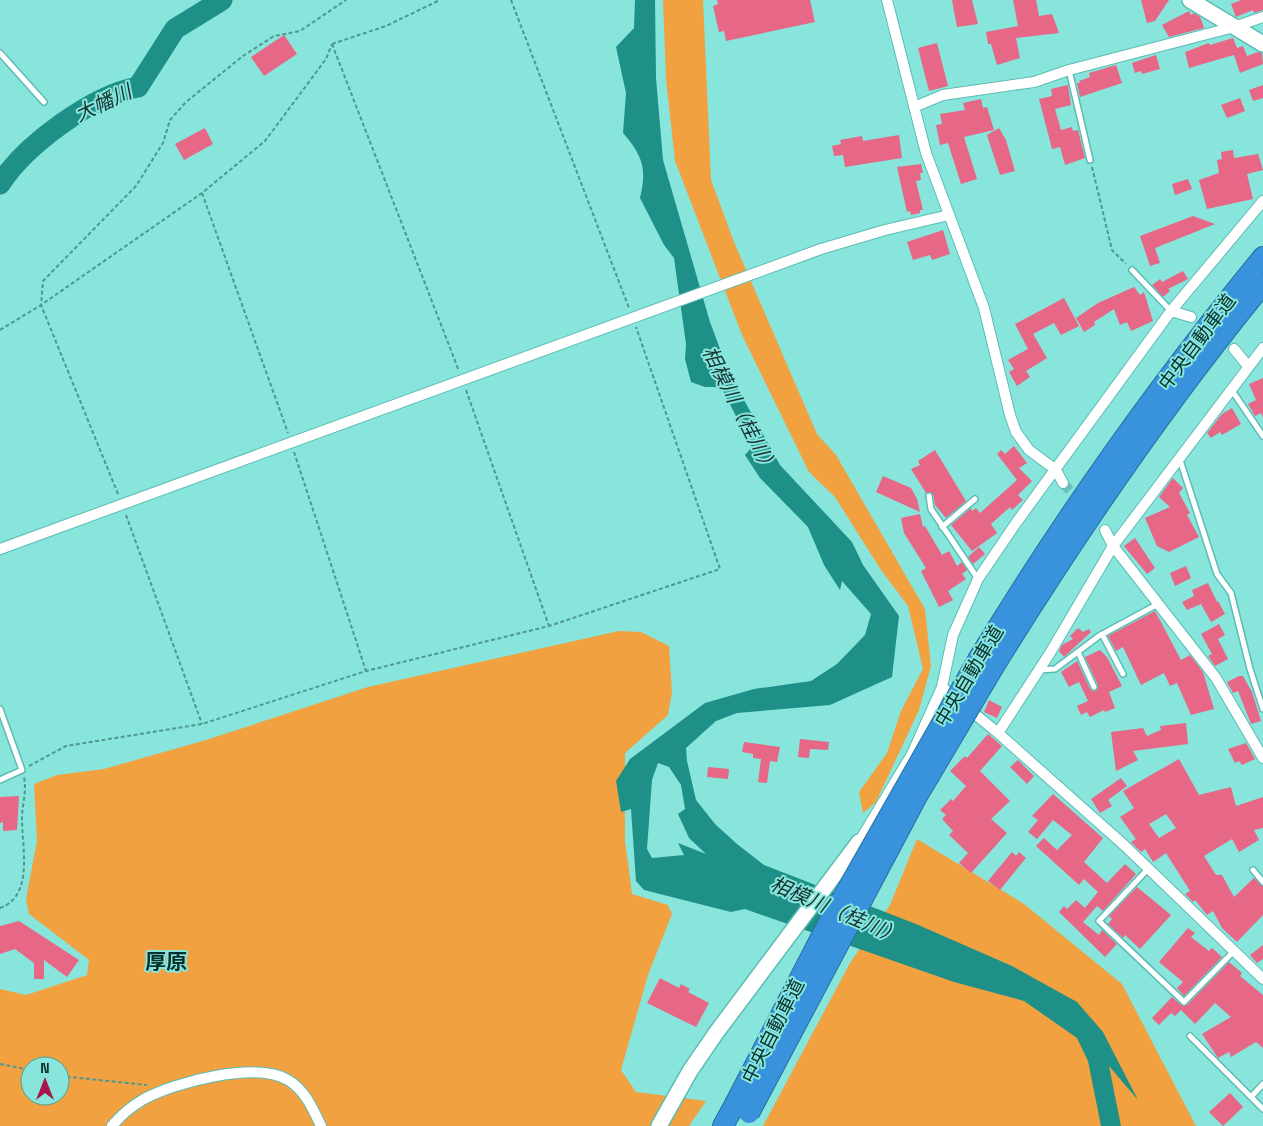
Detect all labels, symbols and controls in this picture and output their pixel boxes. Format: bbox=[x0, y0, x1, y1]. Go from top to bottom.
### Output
water label: 大幡川 bbox=[70, 78, 137, 127]
street label: 中央自動車道 bbox=[1153, 289, 1241, 395]
water label: 相模川（桂川） bbox=[697, 342, 783, 478]
street label: 中央自動車道 bbox=[929, 621, 1009, 731]
water label: 相模川（桂川） bbox=[766, 871, 906, 949]
district label: 厚原 bbox=[145, 948, 187, 975]
street label: 中央自動車道 bbox=[736, 975, 810, 1087]
north arrow bbox=[20, 1056, 70, 1106]
text: N bbox=[40, 1059, 50, 1077]

